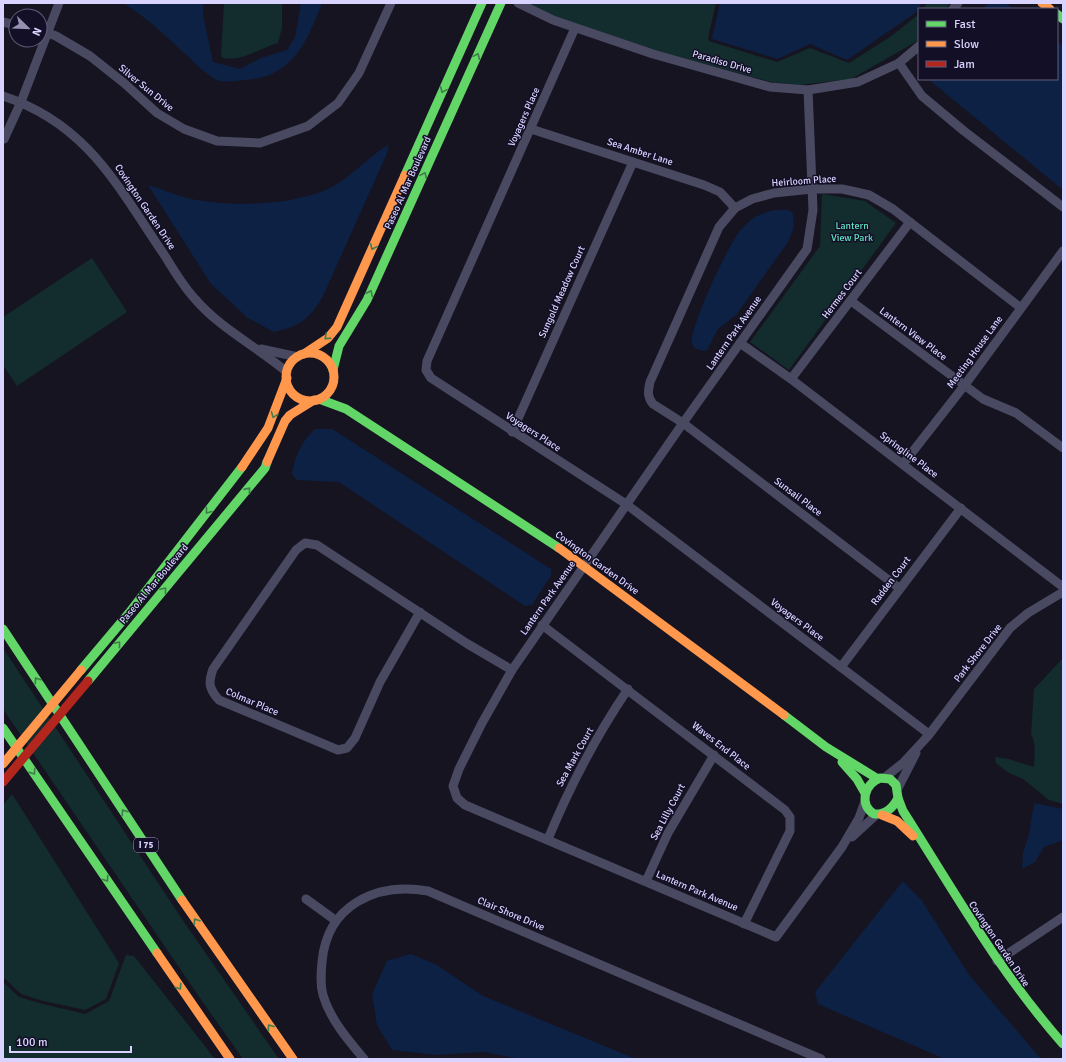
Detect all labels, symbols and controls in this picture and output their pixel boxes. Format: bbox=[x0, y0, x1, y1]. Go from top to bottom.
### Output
north arrow bbox=[8, 8, 48, 48]
legend bbox=[918, 8, 1058, 80]
text: Fast bbox=[954, 17, 975, 32]
text: N bbox=[29, 26, 44, 38]
text: Slow bbox=[954, 37, 979, 52]
street label: Paradiso Drive bbox=[691, 48, 753, 76]
one-way arrow bbox=[472, 53, 480, 61]
text: Jam bbox=[954, 57, 975, 72]
street label: Silver Sun Drive bbox=[116, 62, 176, 114]
one-way arrow bbox=[440, 85, 448, 93]
street label: Voyagers Place bbox=[506, 85, 542, 149]
street label: Paseo Al Mar Boulevard bbox=[382, 135, 434, 231]
street label: Sea Amber Lane bbox=[605, 136, 675, 168]
street label: Covington Garden Drive bbox=[112, 162, 178, 252]
one-way arrow bbox=[419, 172, 427, 179]
street label: Heirloom Place bbox=[771, 173, 837, 189]
park label: Lantern View Park bbox=[831, 220, 873, 244]
one-way arrow bbox=[370, 242, 378, 250]
street label: Sungold Meadow Court bbox=[536, 244, 588, 340]
street label: Hermes Court bbox=[819, 266, 865, 321]
one-way arrow bbox=[365, 290, 373, 298]
street label: Lantern Park Avenue bbox=[704, 293, 764, 373]
street label: Lantern View Place bbox=[877, 305, 949, 363]
street label: Meeting House Lane bbox=[945, 313, 1005, 391]
one-way arrow bbox=[324, 332, 332, 340]
street label: Voyagers Place bbox=[503, 410, 563, 454]
one-way arrow bbox=[270, 411, 278, 418]
street label: Springline Place bbox=[878, 429, 940, 481]
street label: Sunsail Place bbox=[772, 475, 824, 519]
one-way arrow bbox=[243, 488, 250, 495]
one-way arrow bbox=[206, 506, 213, 513]
street label: Covington Garden Drive bbox=[553, 529, 641, 597]
street label: Paseo Al Mar Boulevard bbox=[117, 542, 191, 626]
street label: Radden Court bbox=[869, 554, 914, 608]
street label: Lantern Park Avenue bbox=[518, 558, 578, 638]
one-way arrow bbox=[159, 587, 166, 594]
street label: Voyagers Place bbox=[768, 596, 826, 644]
street label: Park Shore Drive bbox=[952, 621, 1004, 685]
one-way arrow bbox=[114, 641, 121, 649]
one-way arrow bbox=[35, 678, 42, 685]
street label: Colmar Place bbox=[224, 685, 280, 719]
street label: Waves End Place bbox=[689, 719, 753, 773]
street label: Sea Mark Court bbox=[554, 725, 596, 789]
one-way arrow bbox=[28, 768, 36, 775]
street label: Sea Lilly Court bbox=[648, 781, 688, 842]
one-way arrow bbox=[121, 809, 129, 816]
road number: I 75 bbox=[134, 838, 158, 852]
street label: Lantern Park Avenue bbox=[654, 868, 740, 914]
one-way arrow bbox=[101, 875, 109, 882]
street label: Clair Shore Drive bbox=[476, 894, 546, 934]
street label: Covington Garden Drive bbox=[966, 899, 1032, 989]
one-way arrow bbox=[194, 918, 201, 925]
one-way arrow bbox=[174, 982, 181, 989]
one-way arrow bbox=[268, 1025, 275, 1032]
scale bar bbox=[10, 1028, 131, 1054]
text: 100 m bbox=[16, 1035, 48, 1050]

